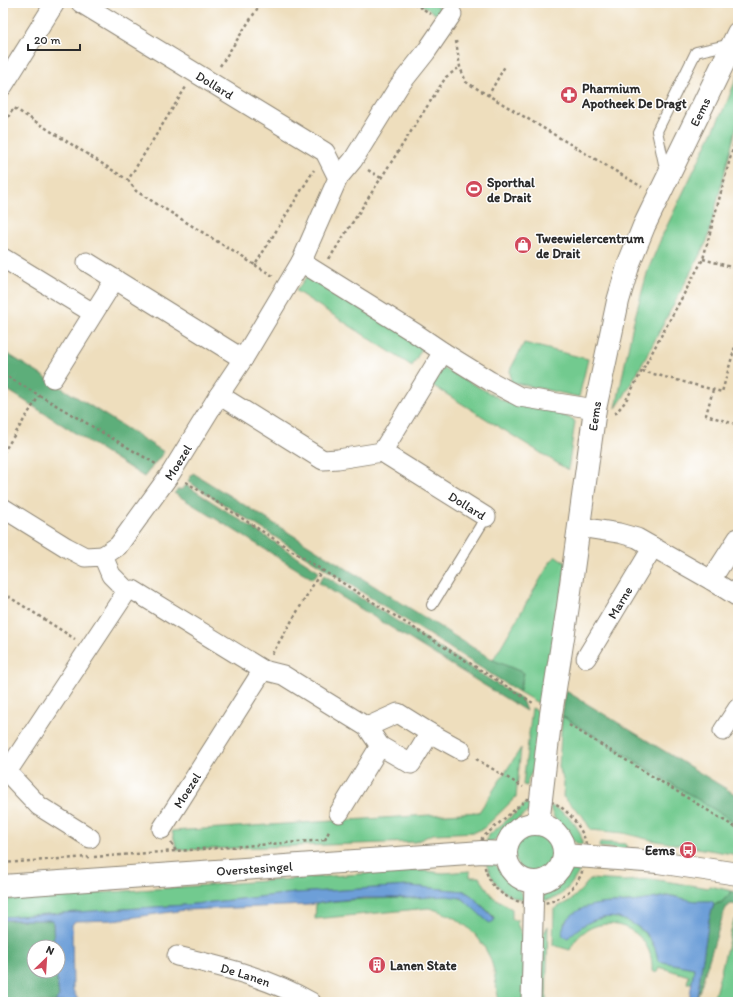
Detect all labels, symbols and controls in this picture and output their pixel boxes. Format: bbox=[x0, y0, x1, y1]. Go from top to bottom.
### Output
scale bar bbox=[28, 26, 80, 52]
text: 20 m bbox=[34, 33, 61, 47]
street label: Dollard bbox=[193, 68, 236, 102]
place label: Pharmium Apotheek De Dragt bbox=[581, 81, 687, 112]
pharmacy icon: Pharmium Apotheek De Dragt bbox=[559, 85, 579, 105]
street label: Eems bbox=[687, 95, 714, 129]
place label: Sporthal de Drait bbox=[487, 175, 535, 205]
sports icon: Sporthal de Drait bbox=[464, 179, 484, 199]
place label: Tweewielercentrum de Drait bbox=[535, 231, 644, 261]
shop icon: Tweewielercentrum de Drait bbox=[513, 235, 533, 255]
street label: Eems bbox=[585, 399, 605, 432]
street label: Moezel bbox=[161, 442, 195, 483]
street label: Dollard bbox=[446, 489, 489, 523]
street label: Marne bbox=[604, 584, 636, 622]
street label: Moezel bbox=[170, 770, 204, 811]
bus stop icon: Eems bbox=[678, 840, 698, 860]
place label: Eems bbox=[645, 843, 675, 858]
street label: Overstesingel bbox=[216, 858, 293, 879]
north arrow bbox=[26, 939, 66, 979]
text: N bbox=[44, 943, 56, 958]
building icon: Lanen State bbox=[367, 955, 387, 975]
place label: Lanen State bbox=[390, 958, 457, 973]
street label: De Lanen bbox=[219, 960, 272, 990]

